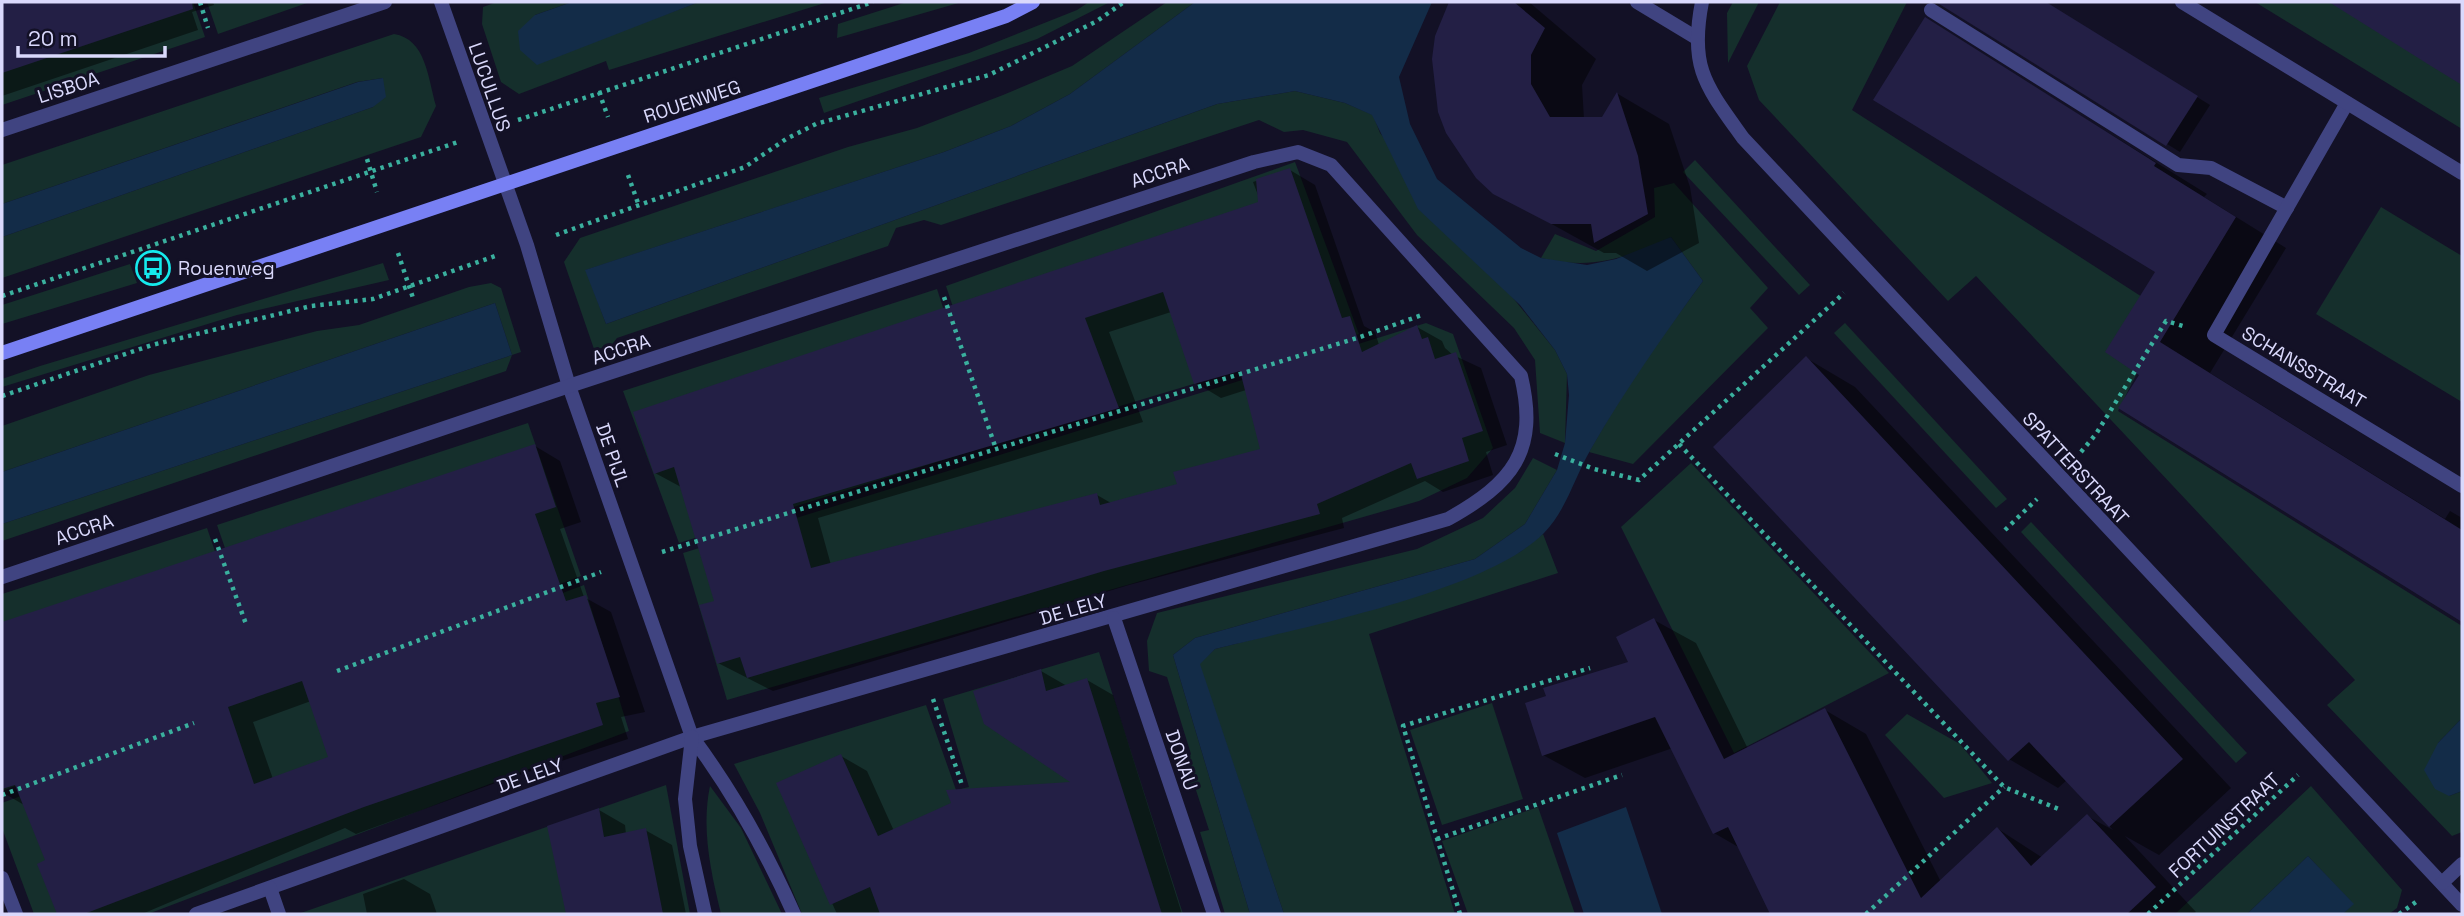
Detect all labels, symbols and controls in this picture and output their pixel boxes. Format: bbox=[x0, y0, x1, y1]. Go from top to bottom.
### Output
scale bar bbox=[18, 14, 164, 58]
text: 20 m bbox=[28, 25, 78, 52]
street label: LUCULLUS bbox=[463, 39, 516, 135]
street label: LISBOA bbox=[34, 66, 102, 109]
street label: ROUENWEG bbox=[640, 74, 744, 129]
street label: ACCRA bbox=[1128, 151, 1193, 194]
bus stop icon: Rouenweg bbox=[134, 249, 172, 287]
place label: Rouenweg bbox=[178, 256, 275, 281]
street label: SCHANSSTRAAT bbox=[2237, 321, 2370, 414]
street label: ACCRA bbox=[589, 328, 654, 371]
street label: SPATTERSTRAAT bbox=[2017, 407, 2134, 530]
street label: DE PIJL bbox=[590, 420, 635, 490]
street label: ACCRA bbox=[52, 508, 117, 551]
street label: DE LELY bbox=[1037, 588, 1110, 631]
street label: DONAU bbox=[1160, 727, 1203, 794]
street label: DE LELY bbox=[494, 752, 567, 799]
street label: FORTUINSTRAAT bbox=[2163, 767, 2285, 883]

